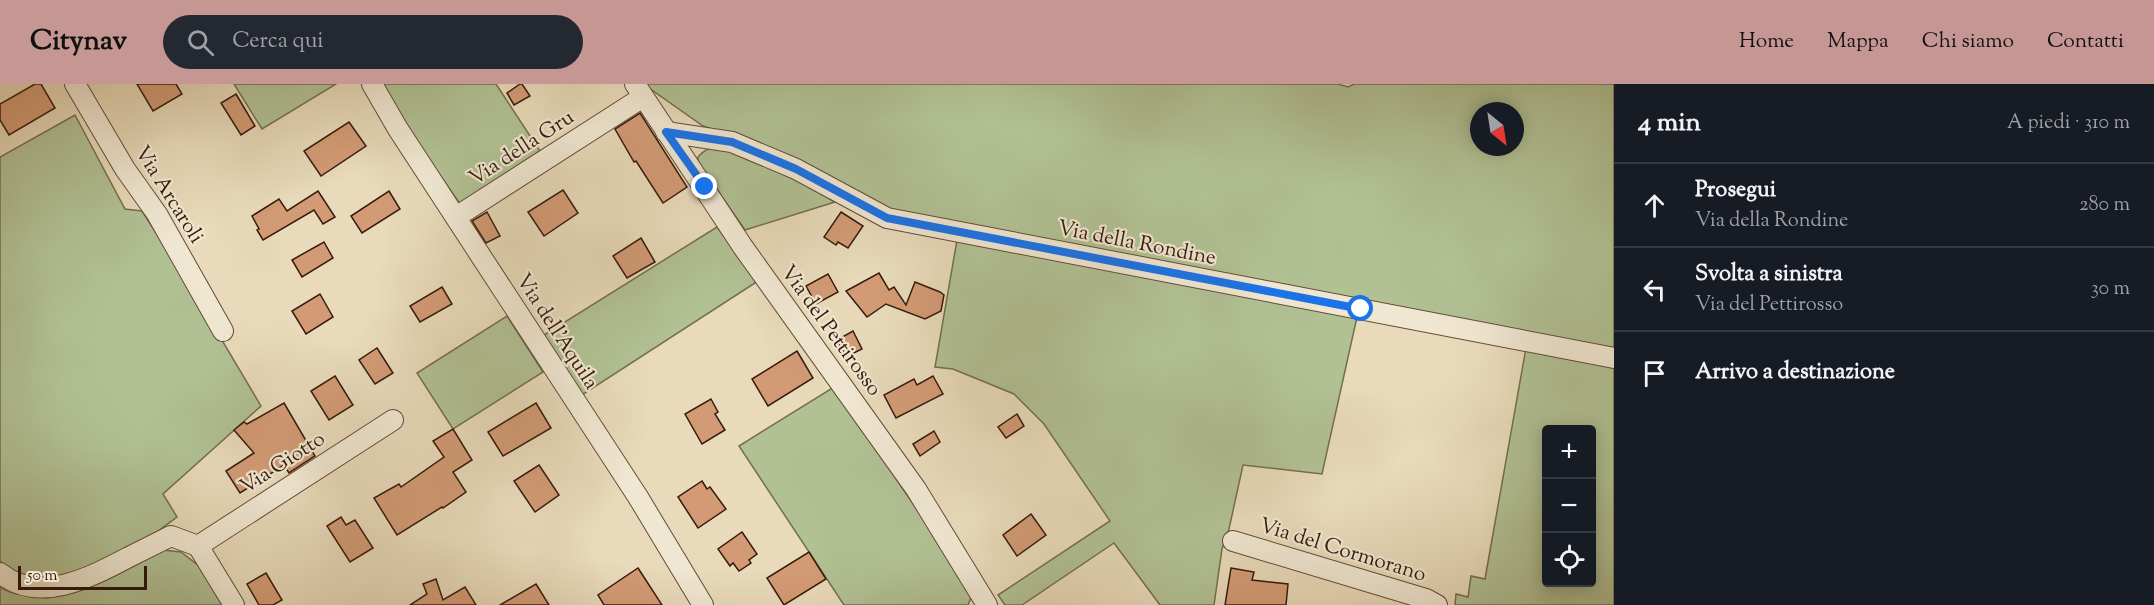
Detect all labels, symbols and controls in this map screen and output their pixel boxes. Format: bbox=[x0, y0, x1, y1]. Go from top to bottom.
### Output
search box bbox=[163, 15, 583, 69]
text: Citynav bbox=[30, 22, 127, 62]
icon: search bbox=[184, 26, 217, 59]
text: Cerca qui bbox=[232, 26, 324, 58]
text: Home bbox=[1739, 27, 1794, 57]
text: Mappa bbox=[1827, 27, 1889, 57]
text: Chi siamo bbox=[1922, 27, 2014, 57]
text: Contatti bbox=[2047, 27, 2124, 57]
north arrow bbox=[1470, 102, 1524, 156]
street label: Via della Gru bbox=[464, 103, 581, 194]
text: 4 min bbox=[1638, 105, 1701, 142]
text: A piedi · 310 m bbox=[2007, 109, 2130, 138]
street label: Via Arcaroli bbox=[126, 140, 210, 250]
route end bbox=[691, 173, 717, 199]
text: Prosegui bbox=[1695, 175, 1776, 207]
icon: ahead bbox=[1638, 189, 1671, 222]
text: 280 m bbox=[2079, 191, 2130, 220]
text: Via della Rondine bbox=[1695, 207, 1848, 236]
street label: Via della Rondine bbox=[1055, 214, 1219, 274]
street label: Via del Pettirosso bbox=[772, 259, 888, 403]
text: Svolta a sinistra bbox=[1695, 259, 1843, 291]
street label: Via dell'Aquila bbox=[508, 268, 605, 396]
icon: left bbox=[1638, 273, 1671, 306]
text: 30 m bbox=[2091, 275, 2130, 304]
text: Via del Pettirosso bbox=[1695, 291, 1843, 320]
route start bbox=[1347, 295, 1373, 321]
icon: arrive bbox=[1638, 357, 1671, 390]
text: Arrivo a destinazione bbox=[1695, 357, 1895, 389]
street label: Via Giotto bbox=[235, 425, 332, 502]
map controls bbox=[1542, 425, 1596, 587]
button: + bbox=[1542, 425, 1596, 479]
button: − bbox=[1542, 479, 1596, 533]
street label: Via del Cormorano bbox=[1255, 511, 1430, 591]
button: locate bbox=[1542, 533, 1596, 587]
scale bar bbox=[18, 563, 147, 590]
text: 50 m bbox=[27, 565, 58, 588]

